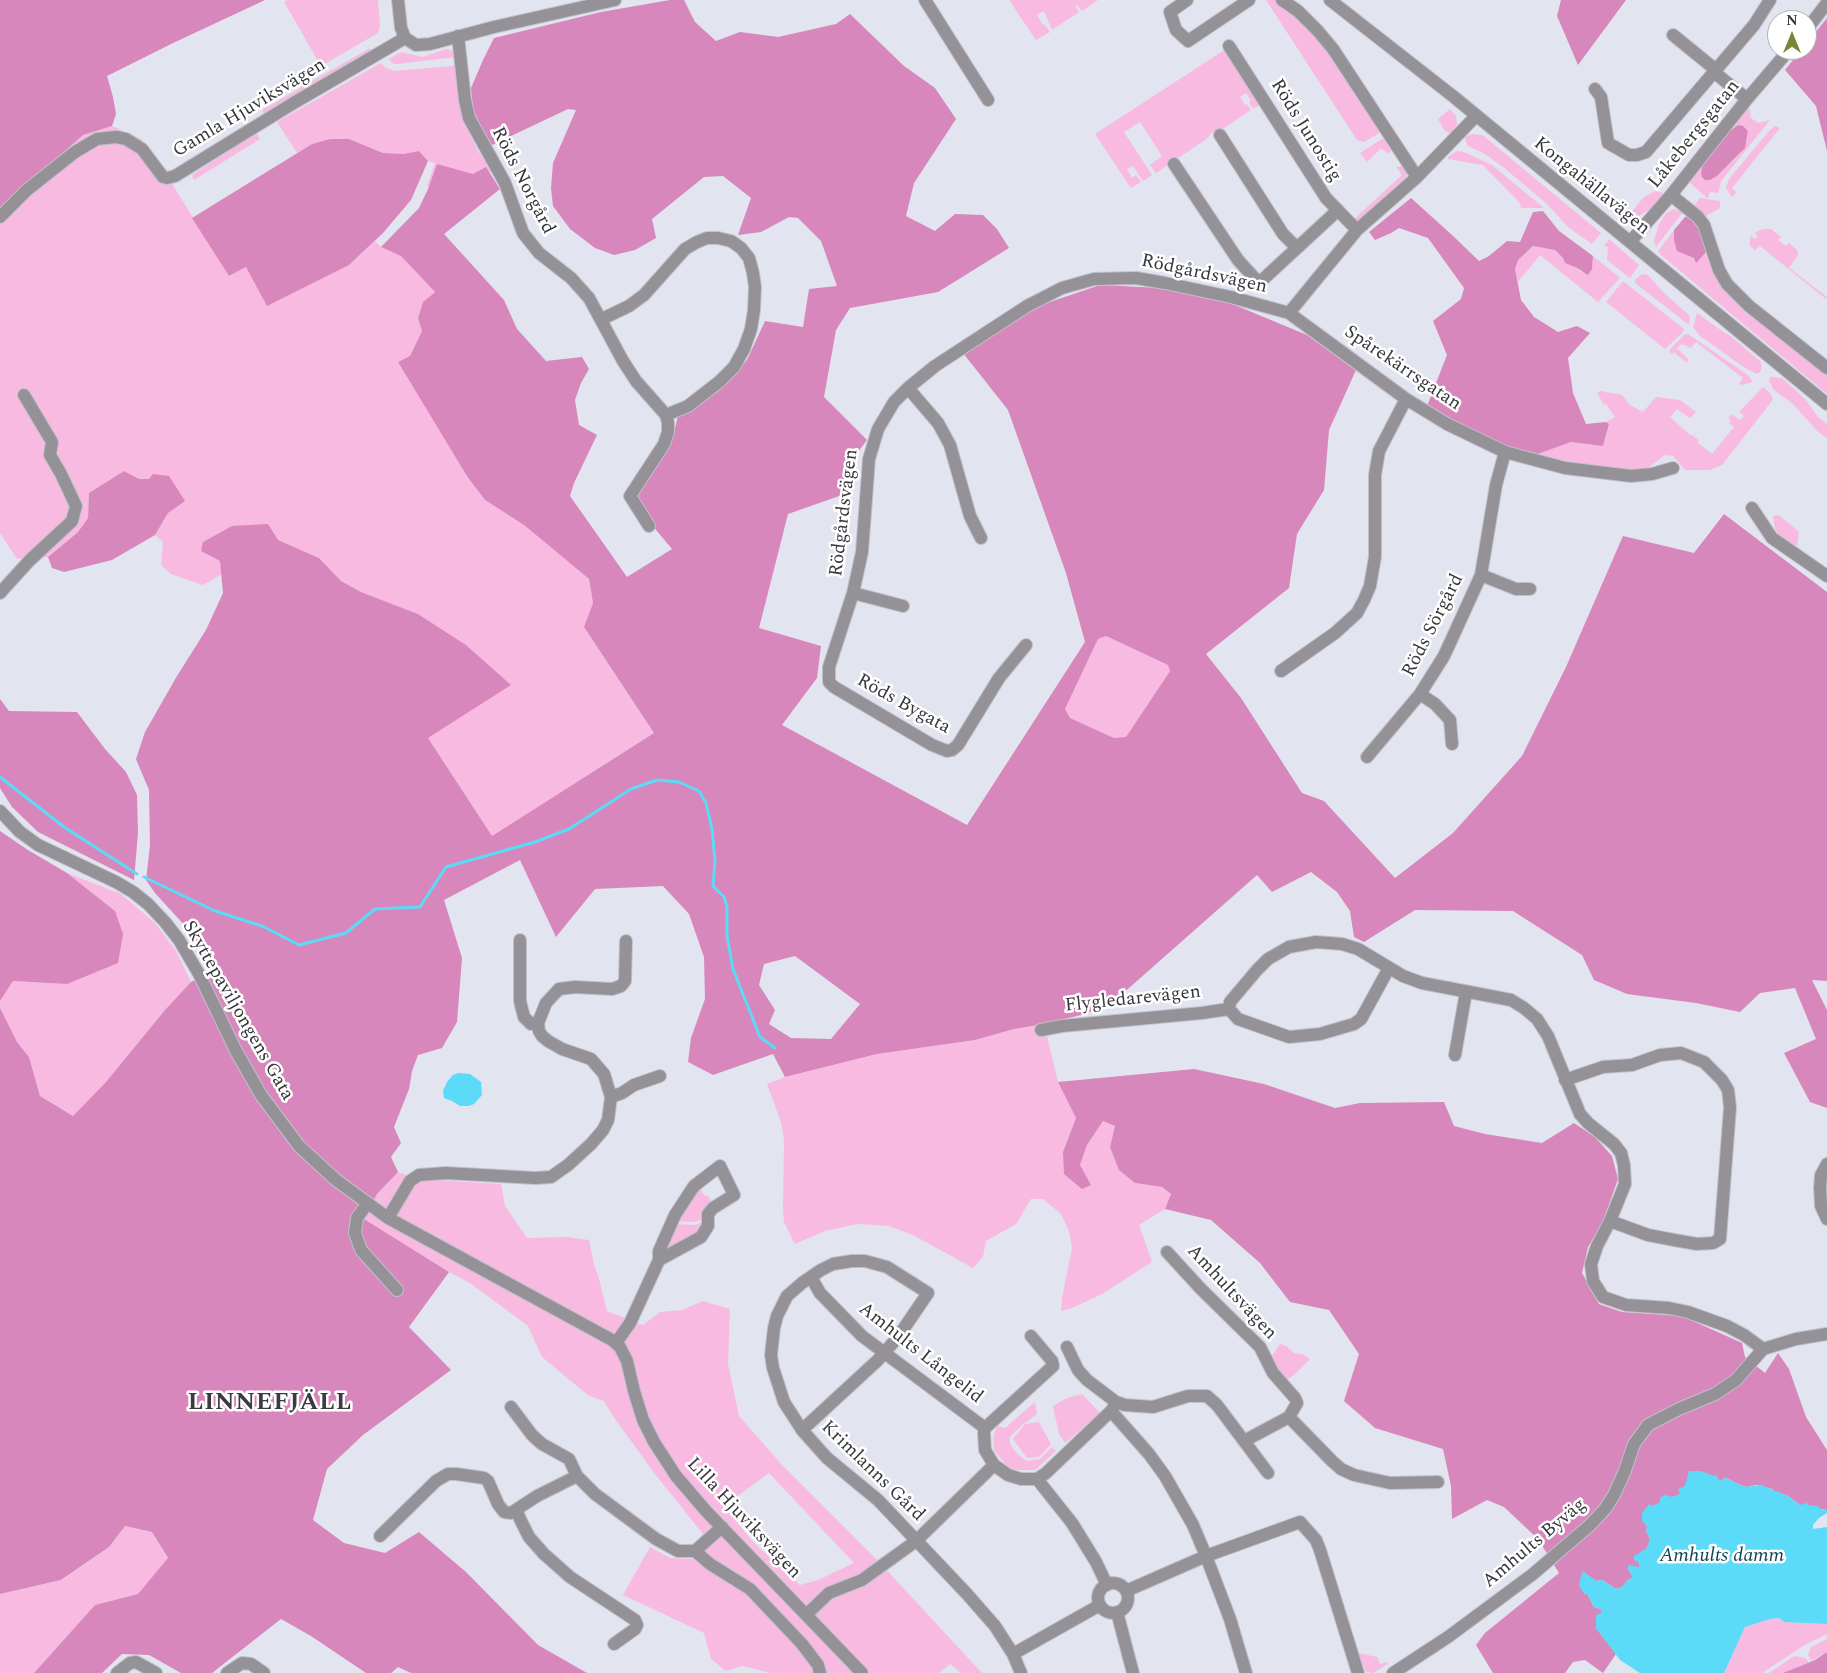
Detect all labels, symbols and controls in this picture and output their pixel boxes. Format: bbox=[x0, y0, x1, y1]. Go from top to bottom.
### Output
north arrow bbox=[1767, 10, 1817, 60]
text: N bbox=[1786, 10, 1798, 31]
street label: Gamla Hjuviksvägen bbox=[170, 54, 330, 164]
street label: Röds Junostig bbox=[1264, 75, 1346, 187]
street label: Låkebergsgatan bbox=[1644, 76, 1746, 194]
street label: Röds Norgård bbox=[485, 124, 559, 238]
street label: Kongahällavägen bbox=[1528, 133, 1654, 241]
street label: Rödgårdsvägen bbox=[1139, 251, 1269, 299]
street label: Spårekärrsgatan bbox=[1339, 321, 1465, 417]
street label: Rödgårdsvägen bbox=[826, 448, 864, 578]
street label: Röds Sörgård bbox=[1398, 571, 1470, 681]
street label: Röds Bygata bbox=[852, 670, 954, 740]
street label: Skyttepaviljongens Gata bbox=[176, 917, 298, 1105]
street label: Flygledarevägen bbox=[1064, 982, 1202, 1018]
street label: Amhultsvägen bbox=[1181, 1241, 1281, 1345]
street label: Amhults Långelid bbox=[853, 1298, 987, 1410]
district label: LINNEFJÄLL bbox=[186, 1390, 354, 1418]
street label: Krimlanns Gård bbox=[815, 1417, 929, 1527]
street label: Lilla Hjuviksvägen bbox=[681, 1454, 805, 1584]
street label: Amhults Byväg bbox=[1479, 1494, 1591, 1594]
water label: Amhults damm bbox=[1660, 1545, 1784, 1569]

